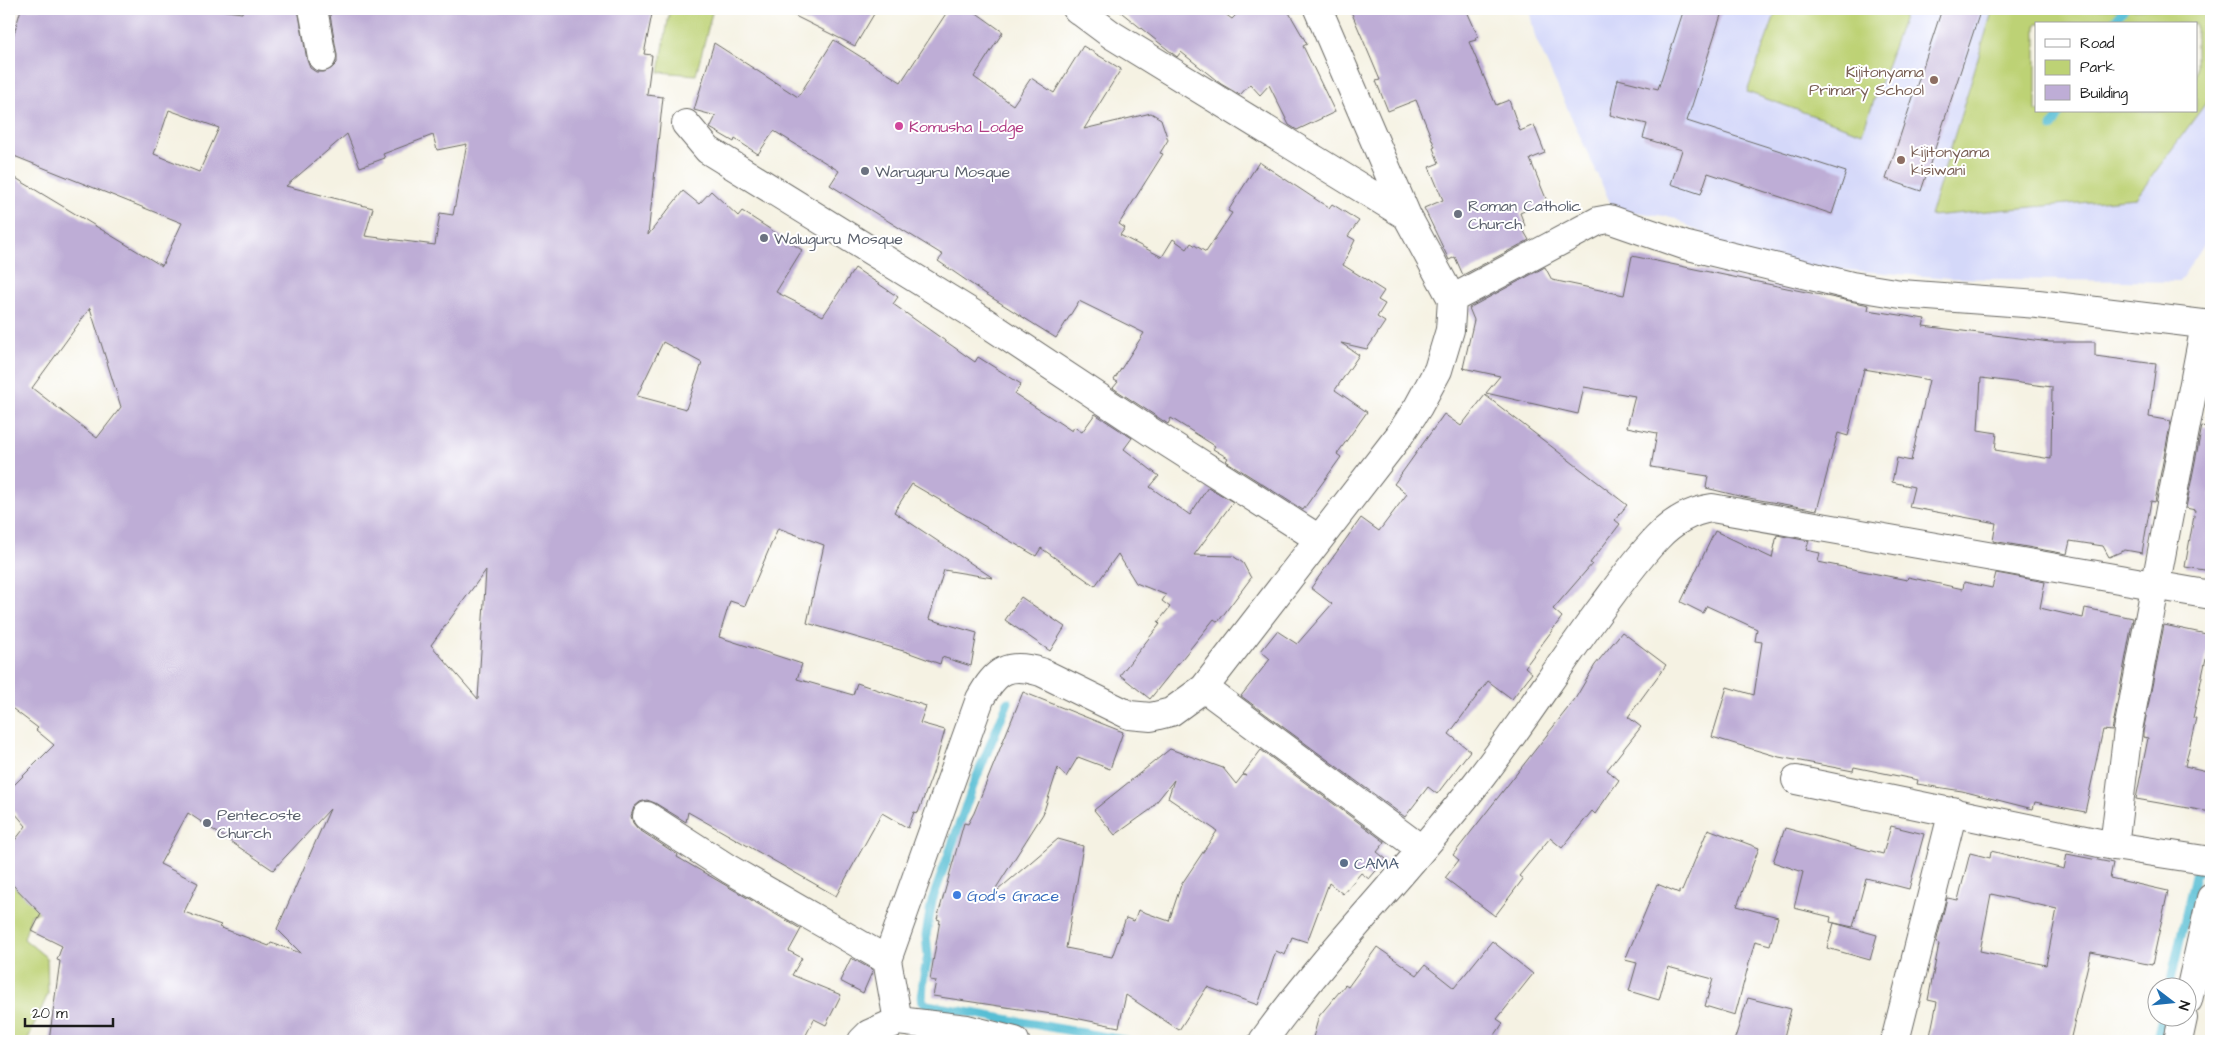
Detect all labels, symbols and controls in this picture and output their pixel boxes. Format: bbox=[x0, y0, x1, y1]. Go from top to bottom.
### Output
legend bbox=[2035, 22, 2198, 112]
text: Road bbox=[2080, 33, 2115, 54]
text: Park bbox=[2080, 57, 2115, 78]
place label: Kijitonyama Primary School bbox=[1809, 61, 1924, 102]
marker: Kijitonyama Primary School bbox=[1928, 74, 1940, 86]
text: Building bbox=[2080, 83, 2128, 105]
place label: Komusha Lodge bbox=[909, 116, 1024, 139]
marker: Komusha Lodge bbox=[893, 120, 905, 132]
place label: kijitonyama kisiwani bbox=[1911, 141, 1990, 181]
marker: kijitonyama kisiwani bbox=[1895, 154, 1907, 166]
place label: Waruguru Mosque bbox=[875, 161, 1010, 184]
marker: Waruguru Mosque bbox=[859, 165, 871, 177]
place label: Roman Catholic Church bbox=[1468, 195, 1581, 235]
marker: Roman Catholic Church bbox=[1452, 208, 1464, 220]
place label: Waluguru Mosque bbox=[774, 228, 903, 251]
marker: Waluguru Mosque bbox=[758, 232, 770, 244]
place label: Pentecoste Church bbox=[217, 804, 302, 844]
marker: Pentecoste Church bbox=[201, 817, 213, 829]
place label: CAMA bbox=[1354, 853, 1399, 875]
marker: CAMA bbox=[1338, 857, 1350, 869]
place label: God's Grace bbox=[967, 885, 1059, 907]
marker: God's Grace bbox=[951, 889, 963, 901]
north arrow bbox=[2148, 978, 2198, 1028]
scale bar bbox=[25, 995, 112, 1027]
text: N bbox=[2173, 998, 2194, 1012]
text: 20 m bbox=[32, 1003, 68, 1024]

